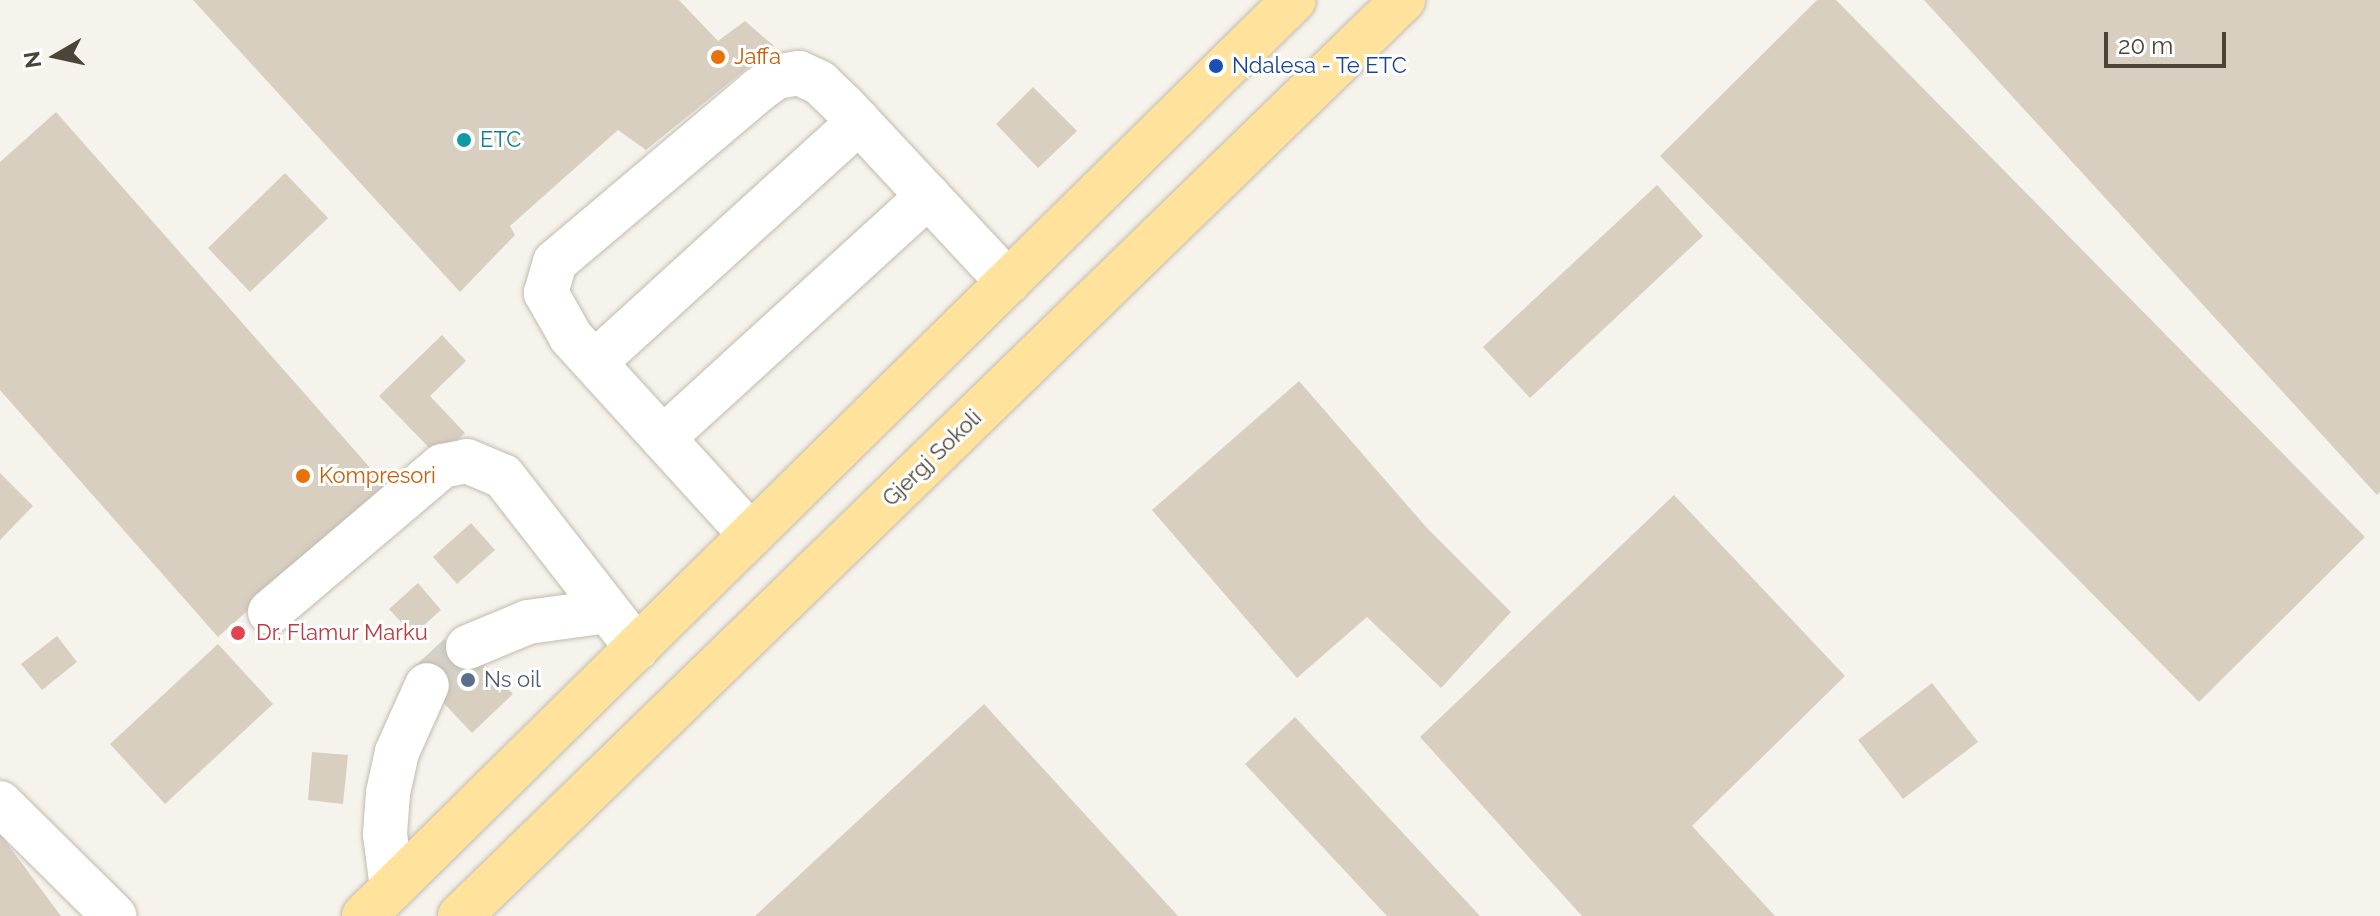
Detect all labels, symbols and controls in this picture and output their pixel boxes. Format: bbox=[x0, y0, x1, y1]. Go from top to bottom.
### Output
north arrow bbox=[16, 16, 96, 96]
scale bar bbox=[2108, 16, 2230, 66]
text: 20 m bbox=[2118, 31, 2173, 60]
place label: Jaffa bbox=[734, 44, 781, 70]
marker: Jaffa bbox=[709, 48, 727, 66]
text: N bbox=[18, 49, 46, 70]
place label: Ndalesa - Te ETC bbox=[1232, 53, 1407, 79]
marker: Ndalesa - Te ETC bbox=[1207, 57, 1225, 75]
place label: ETC bbox=[480, 127, 521, 153]
marker: ETC bbox=[455, 131, 473, 149]
street label: Gjergj Sokoli bbox=[877, 404, 987, 512]
place label: Kompresori bbox=[319, 463, 436, 489]
marker: Kompresori bbox=[294, 467, 312, 485]
place label: Dr. Flamur Marku bbox=[256, 620, 428, 646]
marker: Dr. Flamur Marku bbox=[227, 622, 249, 644]
place label: Ns oil bbox=[484, 667, 541, 693]
marker: Ns oil bbox=[459, 671, 477, 689]

